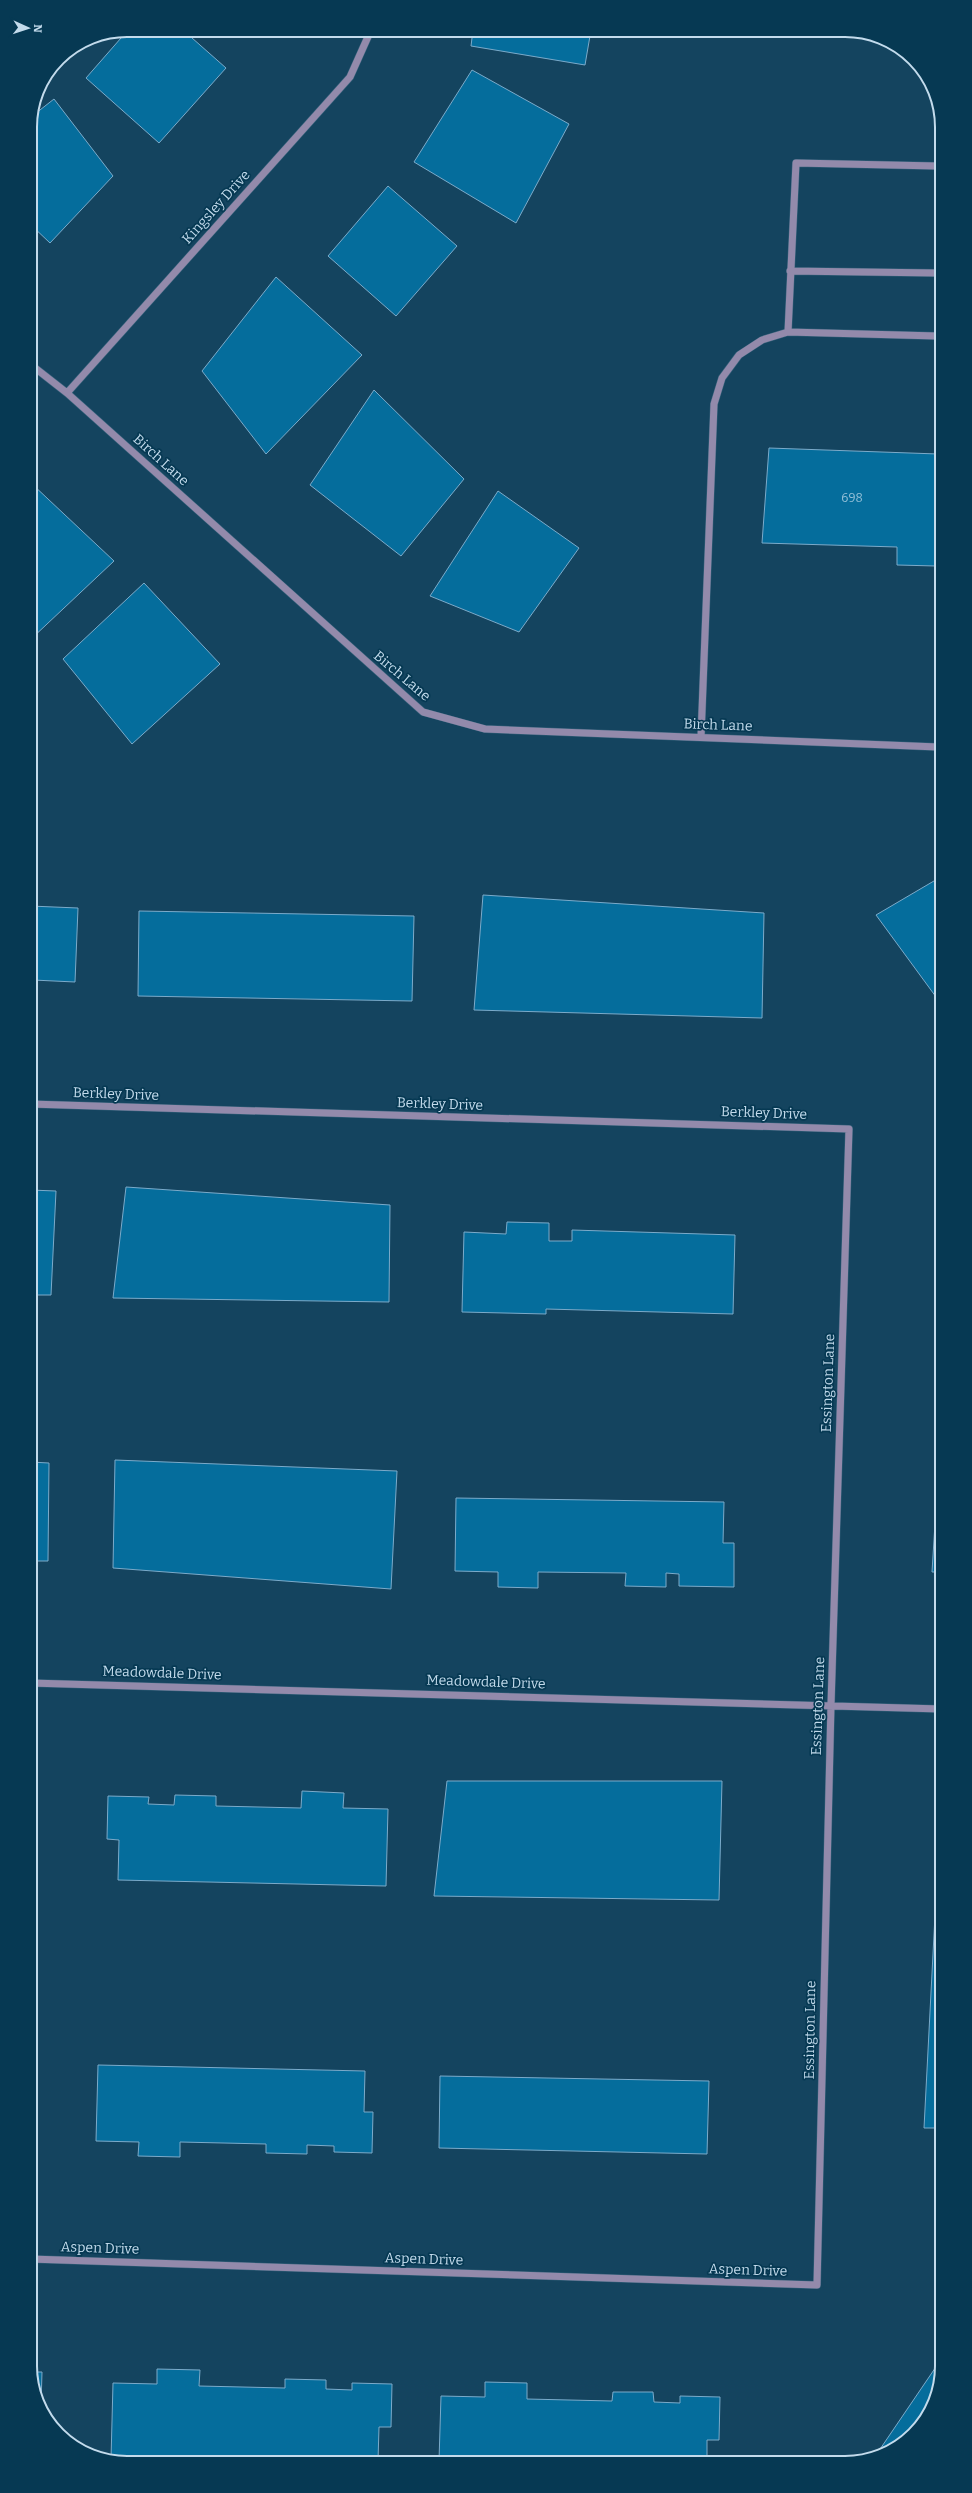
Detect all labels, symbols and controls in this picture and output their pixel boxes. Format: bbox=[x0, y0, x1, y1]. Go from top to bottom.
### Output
north arrow bbox=[8, 8, 48, 48]
text: N bbox=[31, 24, 44, 34]
street label: Kingsley Drive bbox=[179, 167, 253, 247]
street label: Birch Lane bbox=[130, 431, 192, 489]
house number: 698 bbox=[841, 491, 863, 505]
street label: Birch Lane bbox=[370, 647, 434, 705]
street label: Birch Lane bbox=[683, 715, 753, 735]
street label: Berkley Drive bbox=[73, 1084, 159, 1104]
street label: Berkley Drive bbox=[397, 1094, 483, 1114]
street label: Berkley Drive bbox=[721, 1103, 807, 1123]
street label: Essington Lane bbox=[818, 1333, 838, 1433]
street label: Essington Lane bbox=[808, 1656, 828, 1756]
street label: Meadowdale Drive bbox=[102, 1662, 222, 1684]
street label: Meadowdale Drive bbox=[426, 1671, 546, 1693]
street label: Essington Lane bbox=[801, 1980, 819, 2080]
street label: Aspen Drive bbox=[60, 2238, 140, 2258]
street label: Aspen Drive bbox=[384, 2249, 464, 2269]
street label: Aspen Drive bbox=[708, 2260, 788, 2280]

